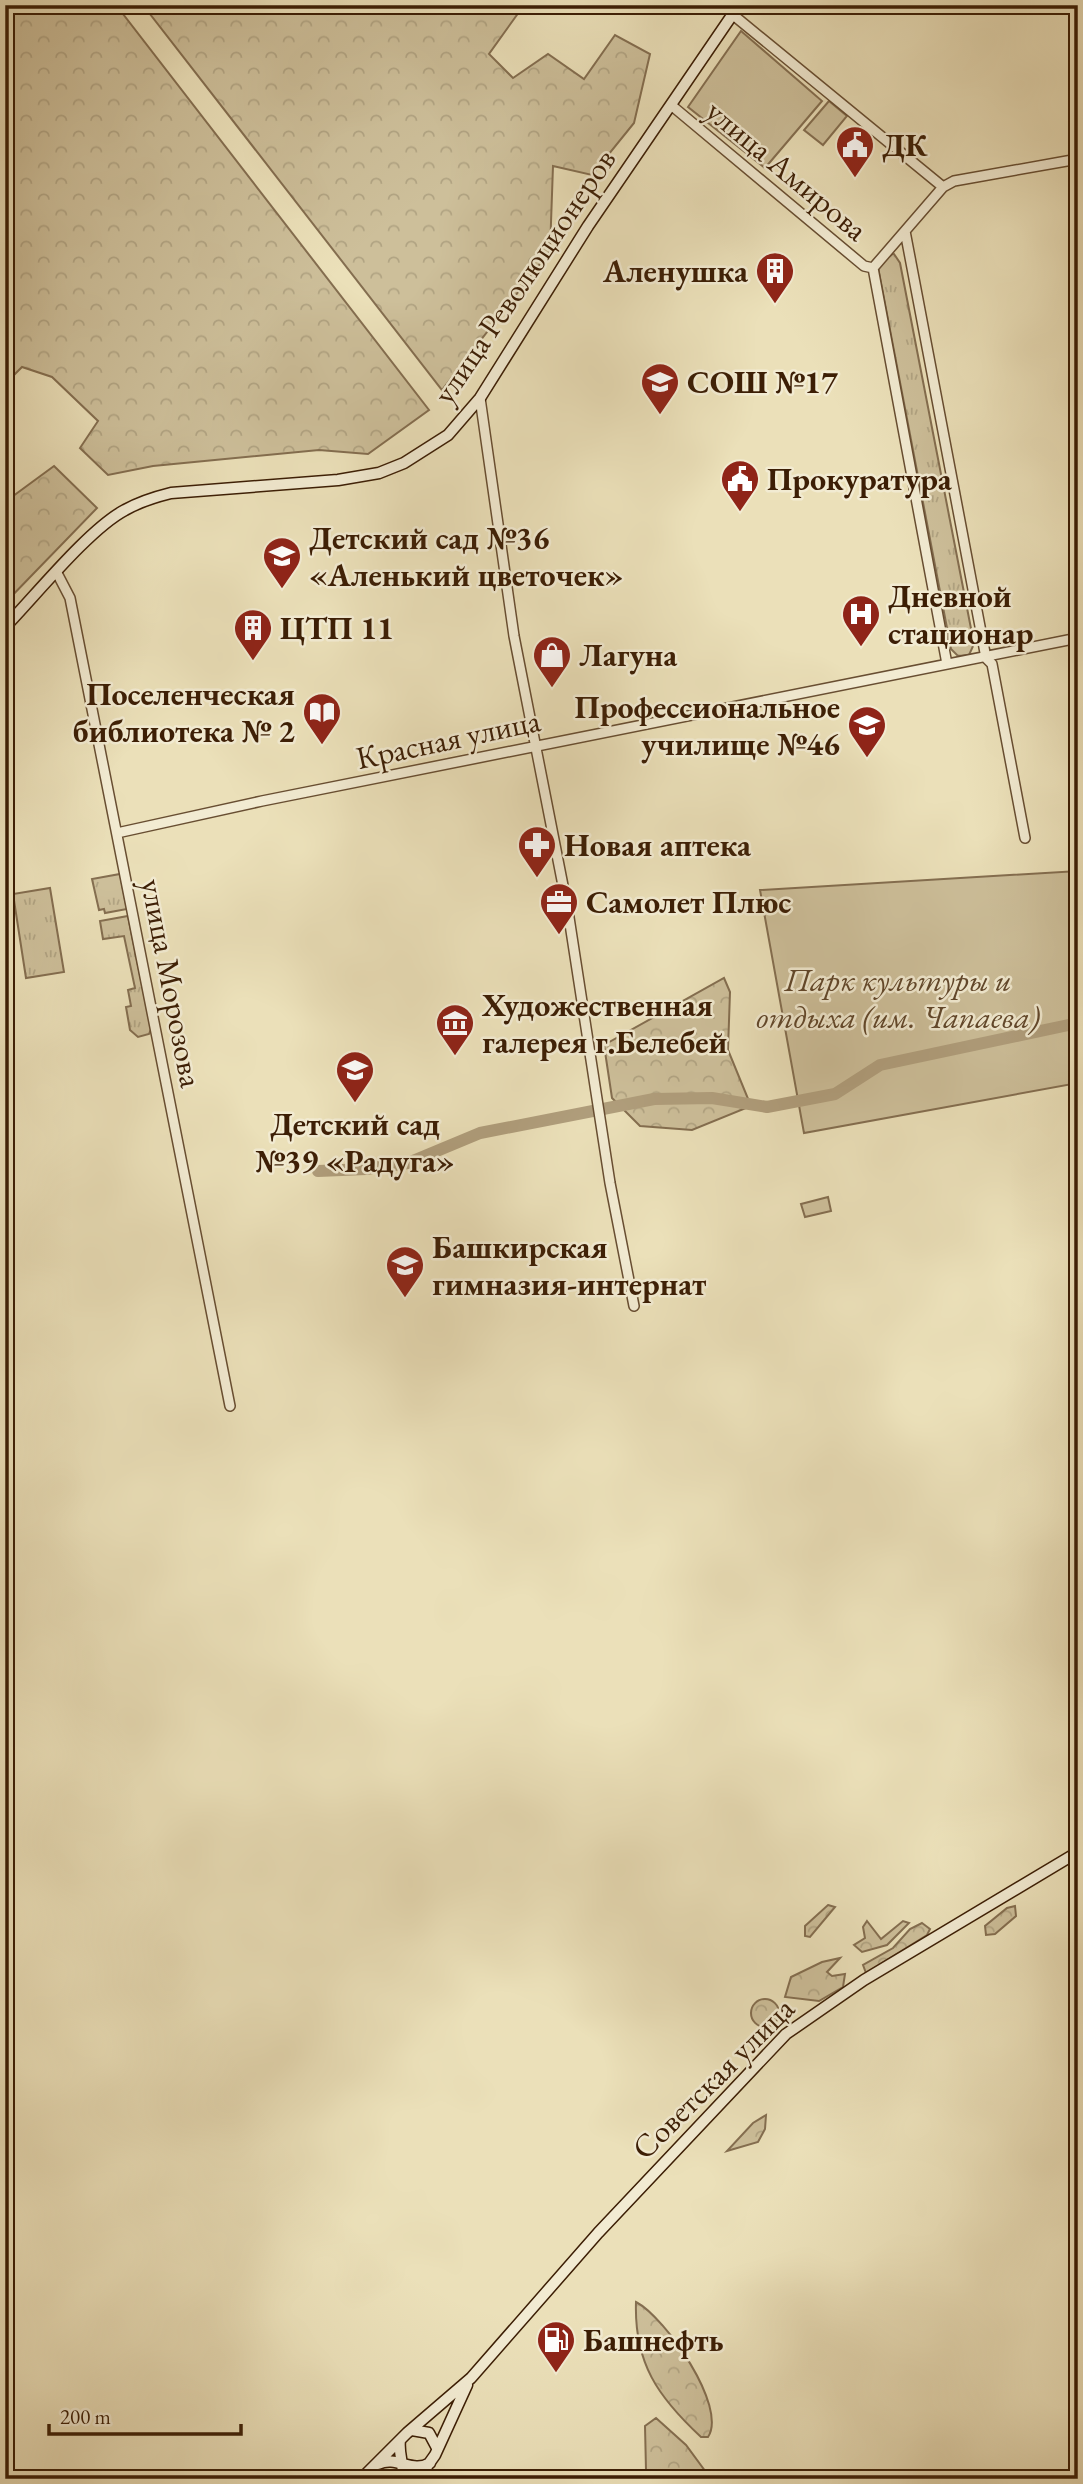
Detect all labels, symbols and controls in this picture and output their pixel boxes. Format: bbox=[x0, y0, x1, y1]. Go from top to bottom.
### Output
street label: улица Амирова bbox=[697, 90, 877, 250]
public building icon: ДК bbox=[834, 124, 876, 179]
place label: ДК bbox=[882, 124, 928, 166]
street label: улица Революционеров bbox=[423, 140, 625, 412]
place label: Аленушка bbox=[602, 250, 749, 292]
building icon: Аленушка bbox=[754, 250, 796, 305]
school or university icon: СОШ №17 bbox=[639, 361, 681, 416]
place label: СОШ №17 bbox=[687, 361, 838, 403]
public building icon: Прокуратура bbox=[719, 458, 761, 513]
place label: Прокуратура bbox=[767, 458, 953, 500]
place label: Детский сад №36 «Аленький цветочек» bbox=[309, 517, 623, 596]
school or university icon: Детский сад №36 «Аленький цветочек» bbox=[261, 535, 303, 590]
place label: Дневной стационар bbox=[888, 575, 1033, 654]
hospital icon: Дневной стационар bbox=[840, 593, 882, 648]
building icon: ЦТП 11 bbox=[232, 607, 274, 662]
place label: ЦТП 11 bbox=[280, 607, 394, 649]
shop icon: Лагуна bbox=[531, 634, 573, 689]
place label: Лагуна bbox=[579, 634, 678, 676]
place label: Поселенческая библиотека № 2 bbox=[73, 673, 295, 752]
place label: Профессиональное училище №46 bbox=[575, 686, 840, 765]
library icon: Поселенческая библиотека № 2 bbox=[301, 691, 343, 746]
street label: Красная улица bbox=[352, 699, 544, 779]
school or university icon: Профессиональное училище №46 bbox=[846, 704, 888, 759]
pharmacy icon: Новая аптека bbox=[516, 824, 558, 879]
place label: Новая аптека bbox=[564, 824, 752, 866]
street label: улица Морозова bbox=[131, 875, 213, 1091]
office icon: Самолет Плюс bbox=[538, 881, 580, 936]
place label: Самолет Плюс bbox=[586, 881, 791, 923]
park label: Парк культуры и отдыха (им. Чапаева) bbox=[756, 959, 1040, 1038]
place label: Художественная галерея г.Белебей bbox=[481, 984, 728, 1063]
museum icon: Художественная галерея г.Белебей bbox=[434, 1002, 476, 1057]
school or university icon: Детский сад №39 «Радуга» bbox=[334, 1049, 376, 1104]
place label: Детский сад №39 «Радуга» bbox=[255, 1103, 455, 1182]
place label: Башкирская гимназия-интернат bbox=[432, 1226, 707, 1305]
school or university icon: Башкирская гимназия-интернат bbox=[384, 1244, 426, 1299]
street label: Советская улица bbox=[623, 1988, 803, 2168]
fuel station icon: Башнефть bbox=[535, 2319, 577, 2374]
place label: Башнефть bbox=[583, 2319, 724, 2361]
scale bar bbox=[49, 2393, 242, 2437]
text: 200 m bbox=[60, 2403, 111, 2430]

